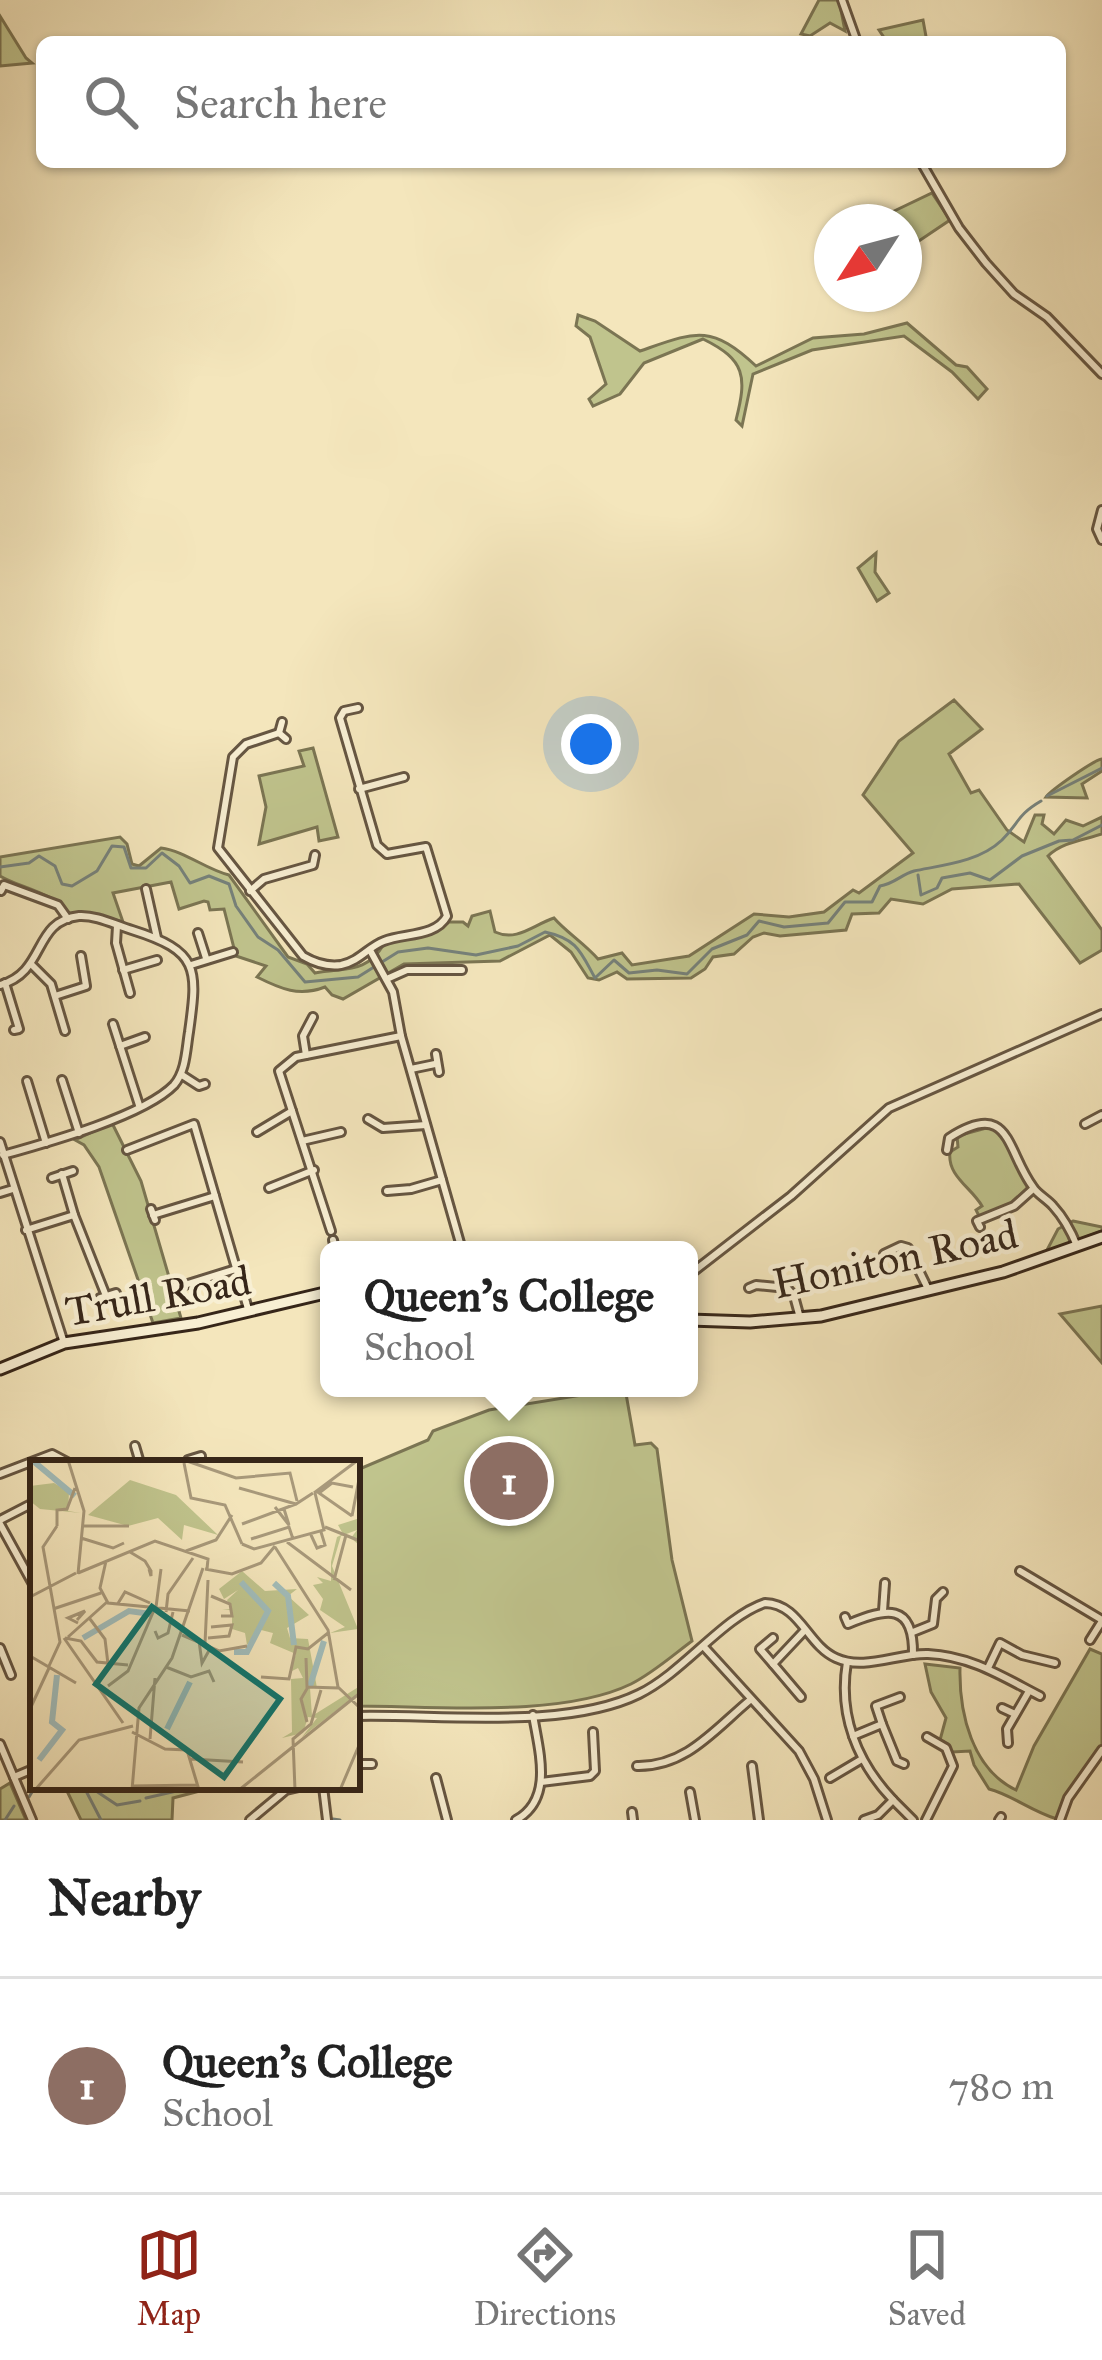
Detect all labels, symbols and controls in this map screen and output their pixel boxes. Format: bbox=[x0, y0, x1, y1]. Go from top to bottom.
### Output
search box bbox=[36, 36, 1066, 168]
icon: search bbox=[78, 69, 144, 135]
text: Search here bbox=[174, 75, 387, 130]
north arrow bbox=[814, 204, 922, 312]
your location bbox=[561, 714, 621, 774]
street label: Honiton Road bbox=[768, 1208, 1022, 1310]
popup bbox=[320, 1241, 698, 1397]
street label: Trull Road bbox=[61, 1254, 255, 1338]
text: Queen's College bbox=[364, 1268, 654, 1323]
text: School bbox=[364, 1323, 474, 1371]
pin: 1 bbox=[470, 1436, 548, 1526]
inset map bbox=[30, 1460, 360, 1790]
text: Nearby bbox=[48, 1867, 200, 1929]
text: Queen's College bbox=[162, 2034, 453, 2089]
text: 1 bbox=[79, 2062, 95, 2110]
text: 780 m bbox=[949, 2062, 1054, 2110]
text: School bbox=[162, 2089, 273, 2137]
tab: Map bbox=[136, 2222, 202, 2334]
tab: Directions bbox=[474, 2222, 616, 2334]
tab: Saved bbox=[888, 2222, 966, 2334]

